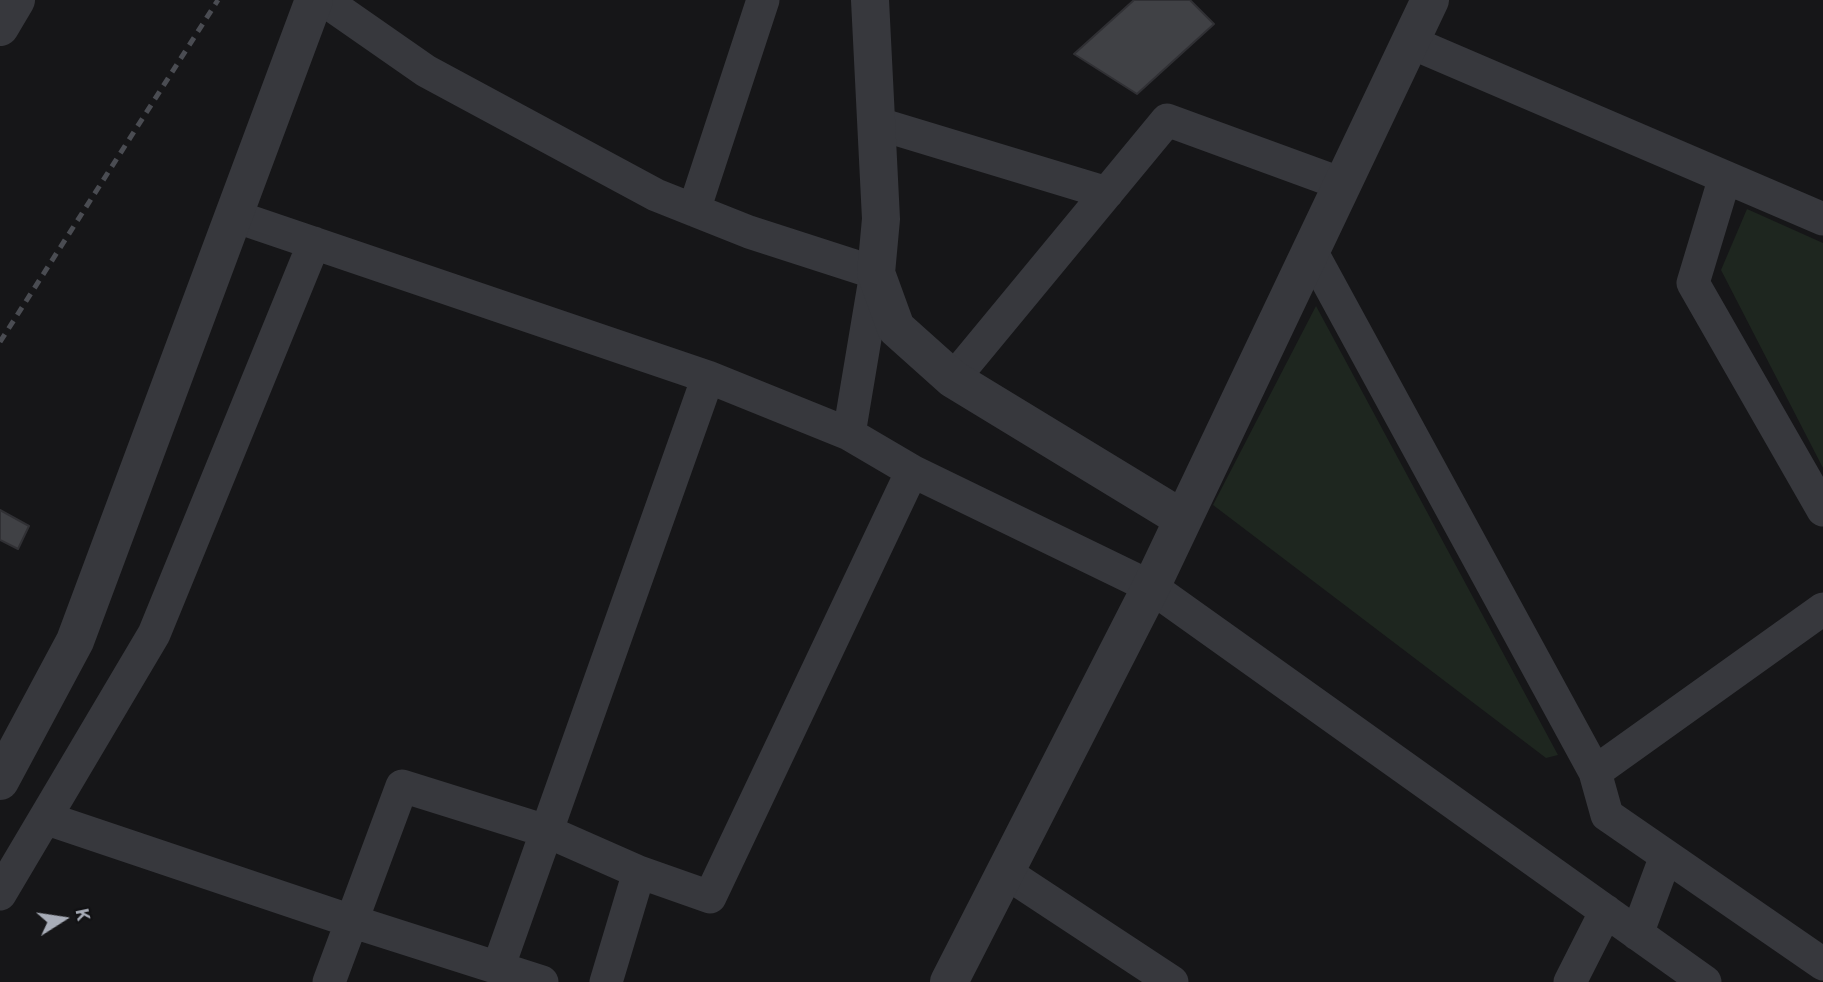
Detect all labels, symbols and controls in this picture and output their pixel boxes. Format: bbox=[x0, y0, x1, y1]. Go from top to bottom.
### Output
north arrow bbox=[28, 884, 98, 954]
text: K bbox=[72, 906, 97, 923]

